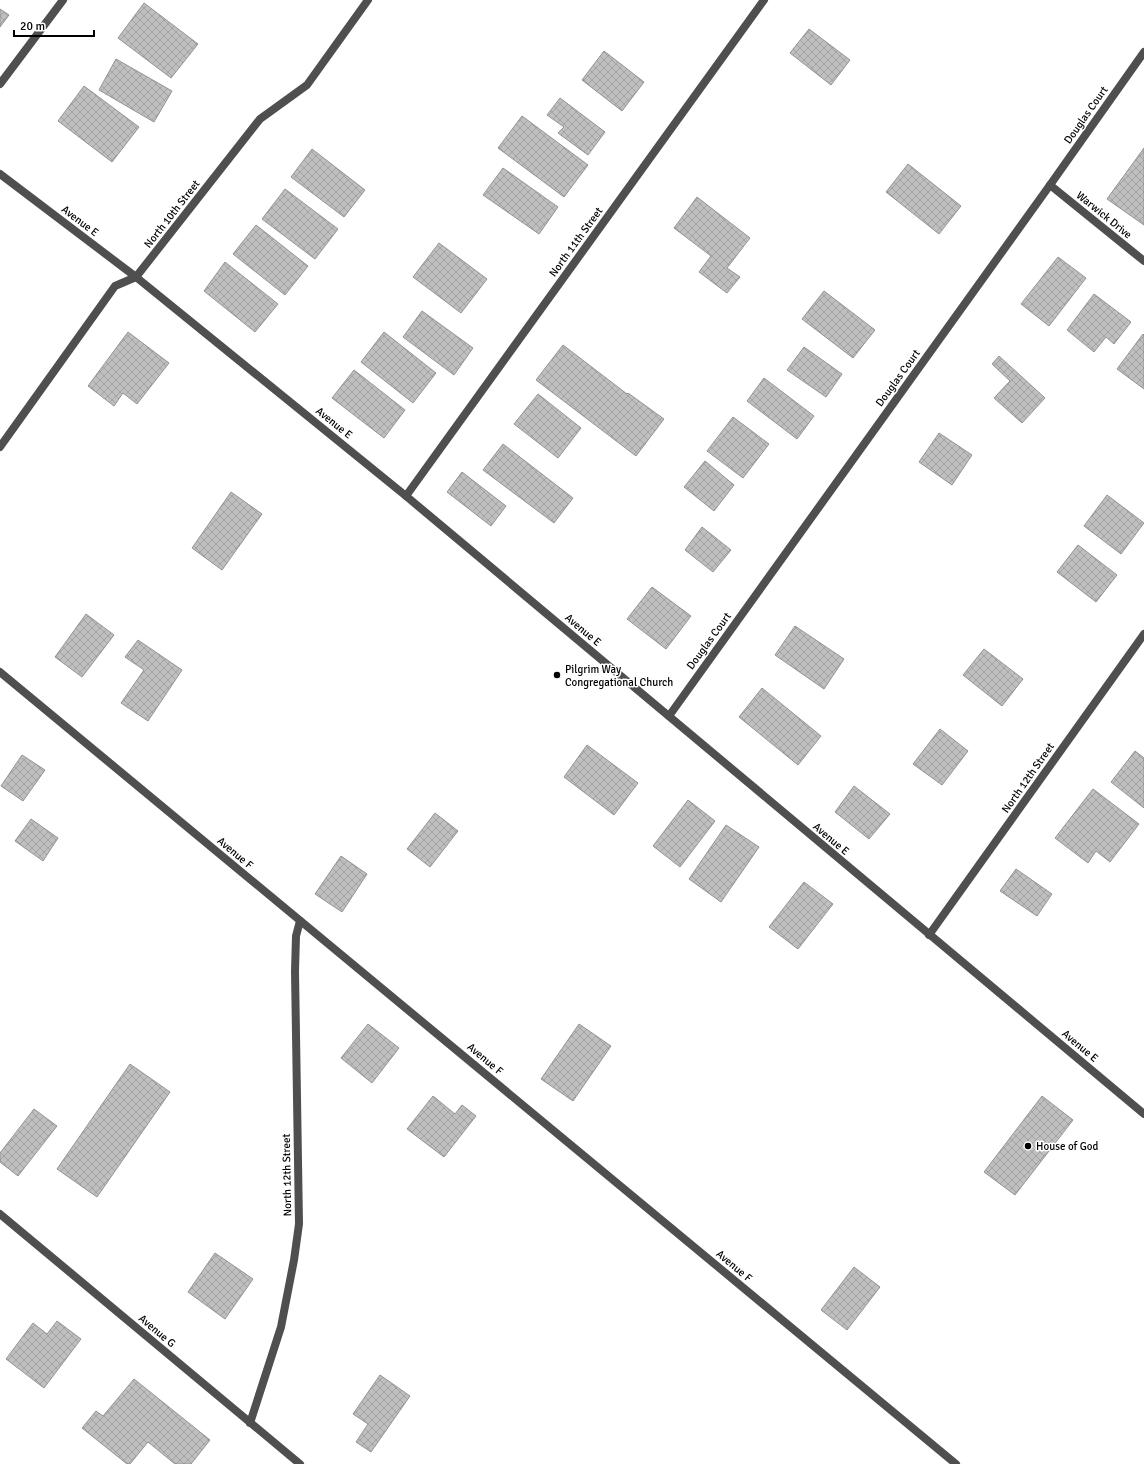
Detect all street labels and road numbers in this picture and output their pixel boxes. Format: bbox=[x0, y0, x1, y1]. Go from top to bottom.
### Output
street label: Douglas Court bbox=[1061, 84, 1111, 146]
street label: North 10th Street bbox=[141, 177, 203, 251]
street label: Warwick Drive bbox=[1074, 189, 1134, 241]
street label: Avenue E bbox=[59, 203, 101, 239]
street label: North 11th Street bbox=[546, 205, 606, 279]
street label: Douglas Court bbox=[873, 347, 923, 409]
street label: Avenue E bbox=[313, 404, 355, 442]
street label: Douglas Court bbox=[684, 610, 734, 672]
street label: Avenue E bbox=[562, 611, 604, 649]
street label: North 12th Street bbox=[999, 740, 1057, 816]
street label: Avenue E bbox=[810, 820, 852, 858]
street label: Avenue F bbox=[215, 834, 256, 872]
street label: Avenue E bbox=[1059, 1027, 1101, 1065]
street label: Avenue F bbox=[465, 1040, 506, 1078]
street label: North 12th Street bbox=[280, 1133, 294, 1216]
street label: Avenue F bbox=[714, 1247, 755, 1285]
street label: Avenue G bbox=[136, 1312, 178, 1350]

